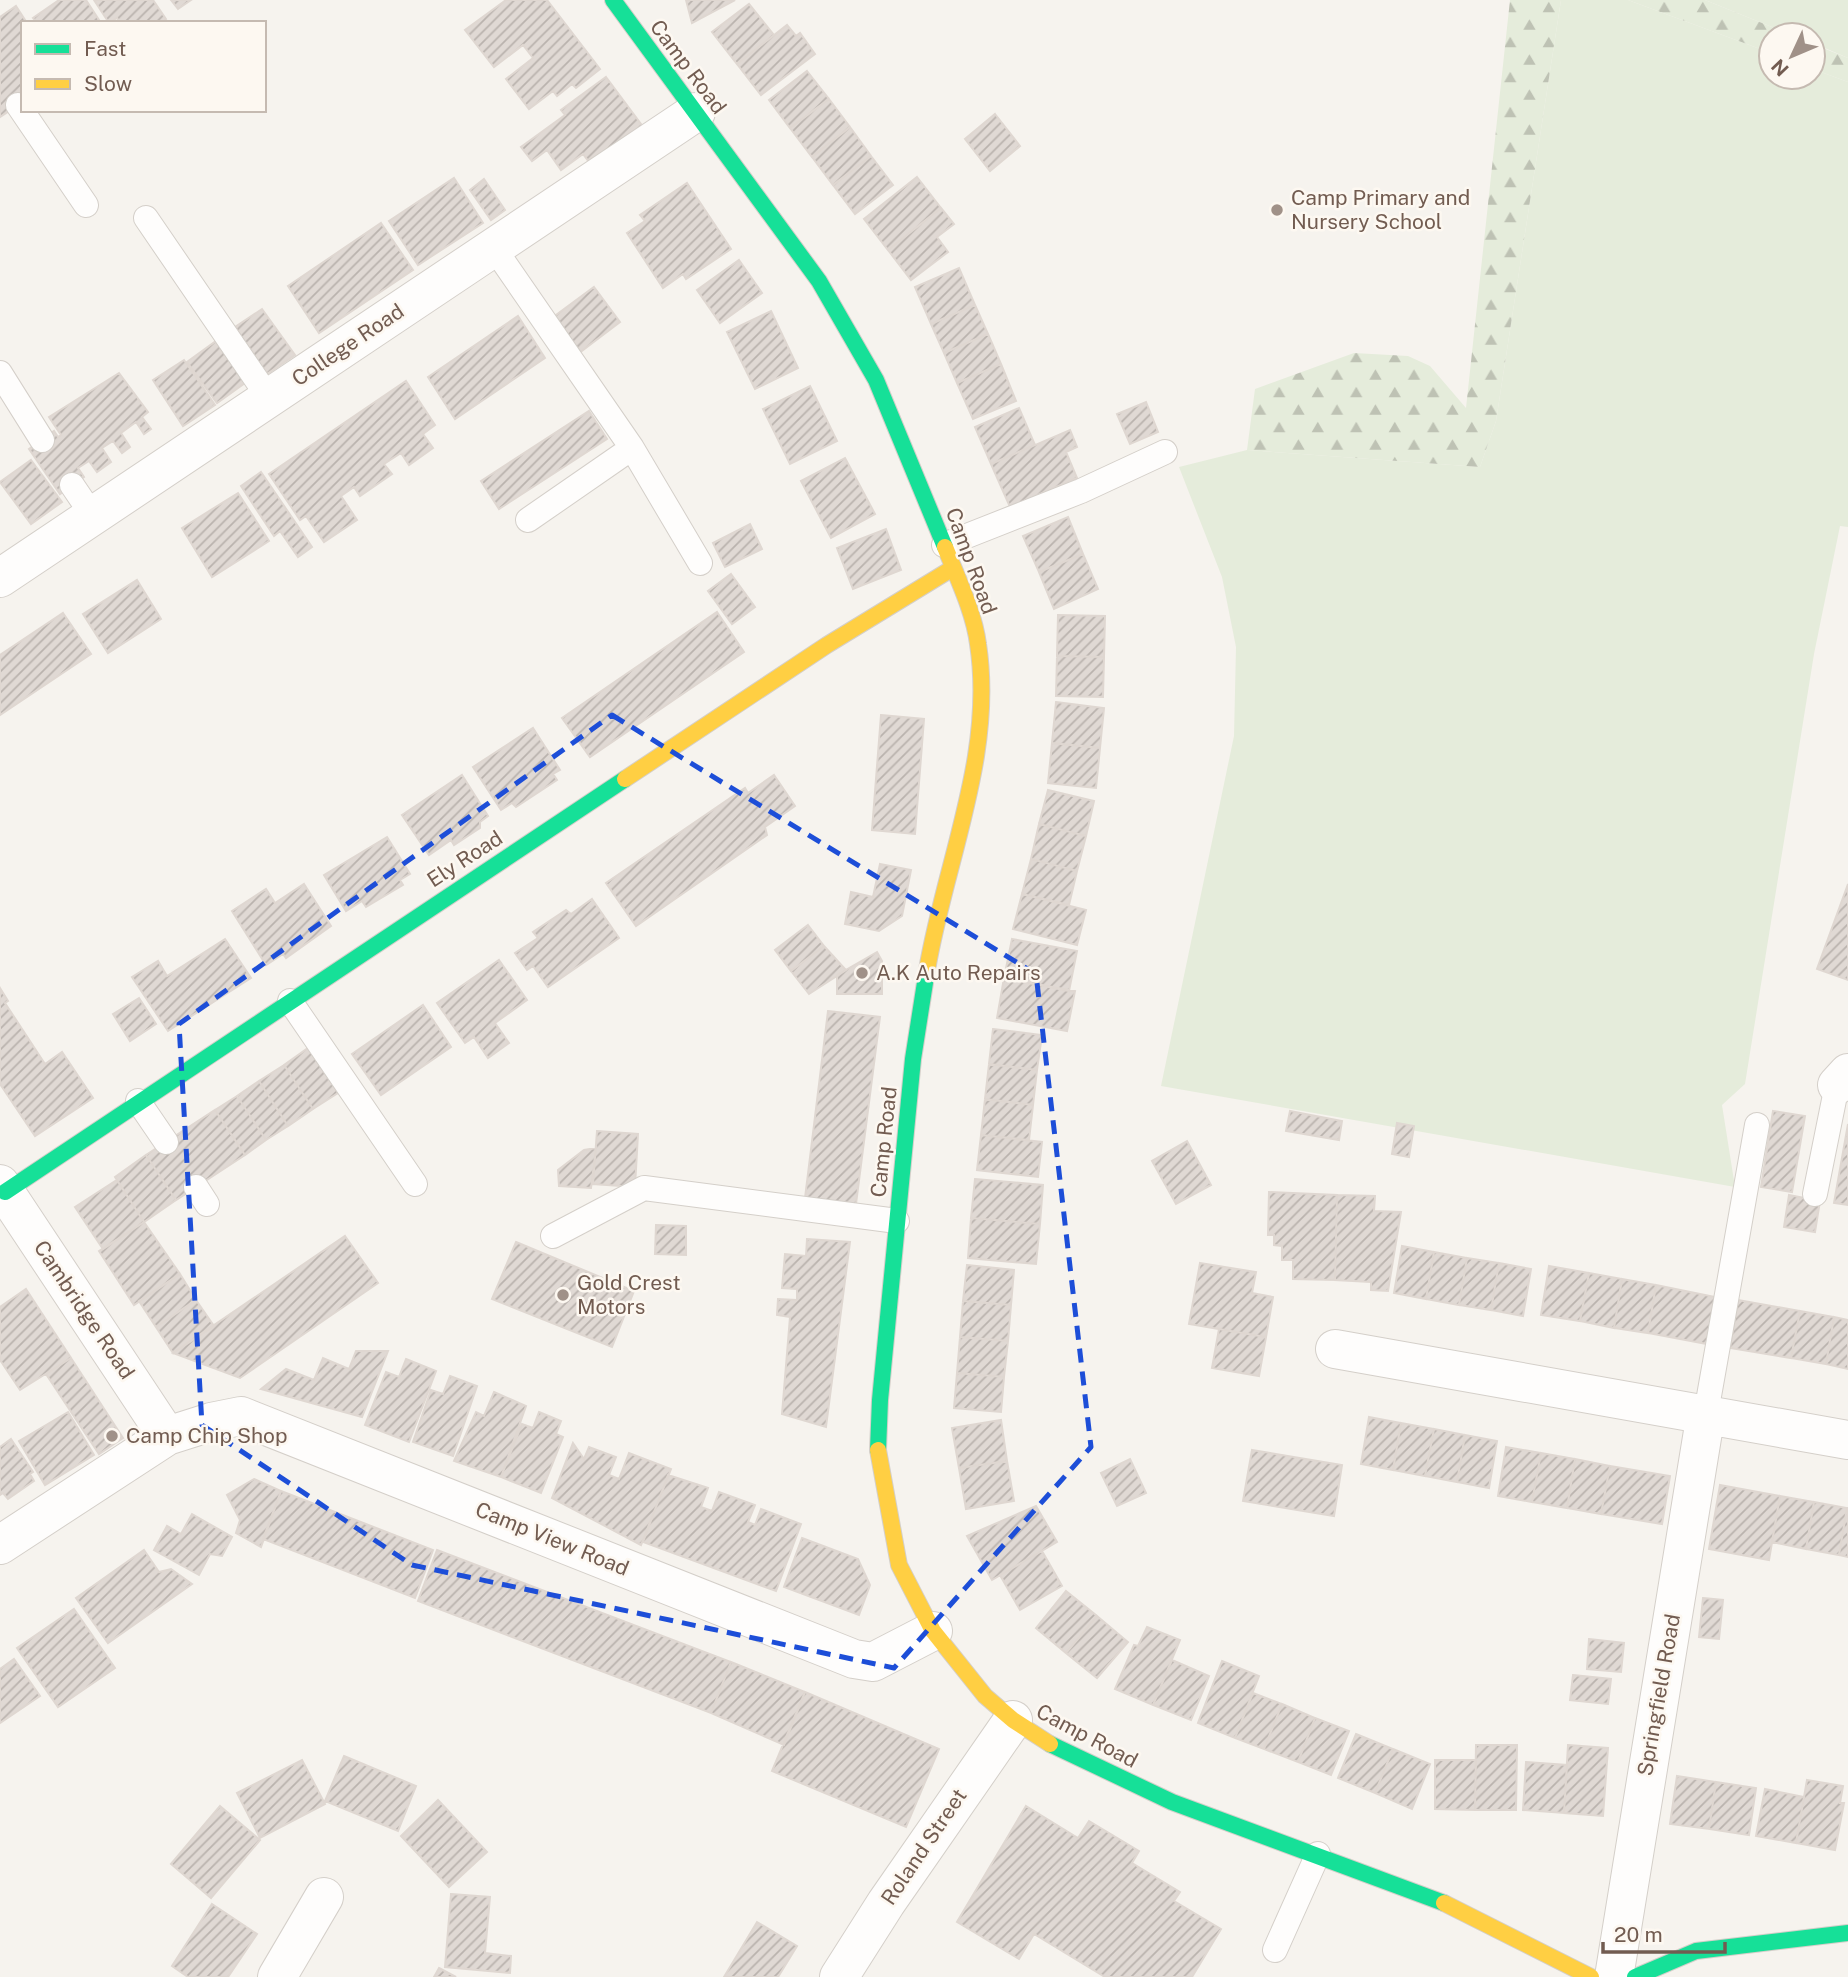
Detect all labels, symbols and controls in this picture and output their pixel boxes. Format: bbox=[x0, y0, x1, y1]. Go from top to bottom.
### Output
street label: Camp Road bbox=[645, 15, 732, 119]
legend bbox=[21, 21, 266, 112]
north arrow bbox=[1757, 21, 1827, 91]
text: Fast bbox=[84, 36, 126, 61]
text: N bbox=[1767, 55, 1793, 81]
text: Slow bbox=[84, 71, 132, 96]
place label: Camp Primary and Nursery School bbox=[1291, 185, 1470, 234]
marker: Camp Primary and Nursery School bbox=[1269, 202, 1285, 218]
street label: College Road bbox=[287, 298, 408, 391]
street label: Camp Road bbox=[941, 504, 1002, 617]
street label: Ely Road bbox=[422, 825, 507, 892]
place label: A.K Auto Repairs bbox=[876, 960, 1041, 985]
marker: A.K Auto Repairs bbox=[854, 965, 870, 981]
street label: Camp Road bbox=[865, 1085, 902, 1199]
street label: Cambridge Road bbox=[29, 1236, 140, 1384]
place label: Gold Crest Motors bbox=[577, 1270, 681, 1319]
marker: Gold Crest Motors bbox=[555, 1287, 571, 1303]
place label: Camp Chip Shop bbox=[126, 1423, 288, 1448]
marker: Camp Chip Shop bbox=[104, 1428, 120, 1444]
street label: Camp View Road bbox=[472, 1496, 633, 1581]
street label: Springfield Road bbox=[1632, 1612, 1685, 1778]
street label: Camp Road bbox=[1032, 1698, 1142, 1773]
street label: Roland Street bbox=[876, 1784, 972, 1910]
scale bar bbox=[1603, 1910, 1726, 1954]
text: 20 m bbox=[1614, 1922, 1663, 1947]

